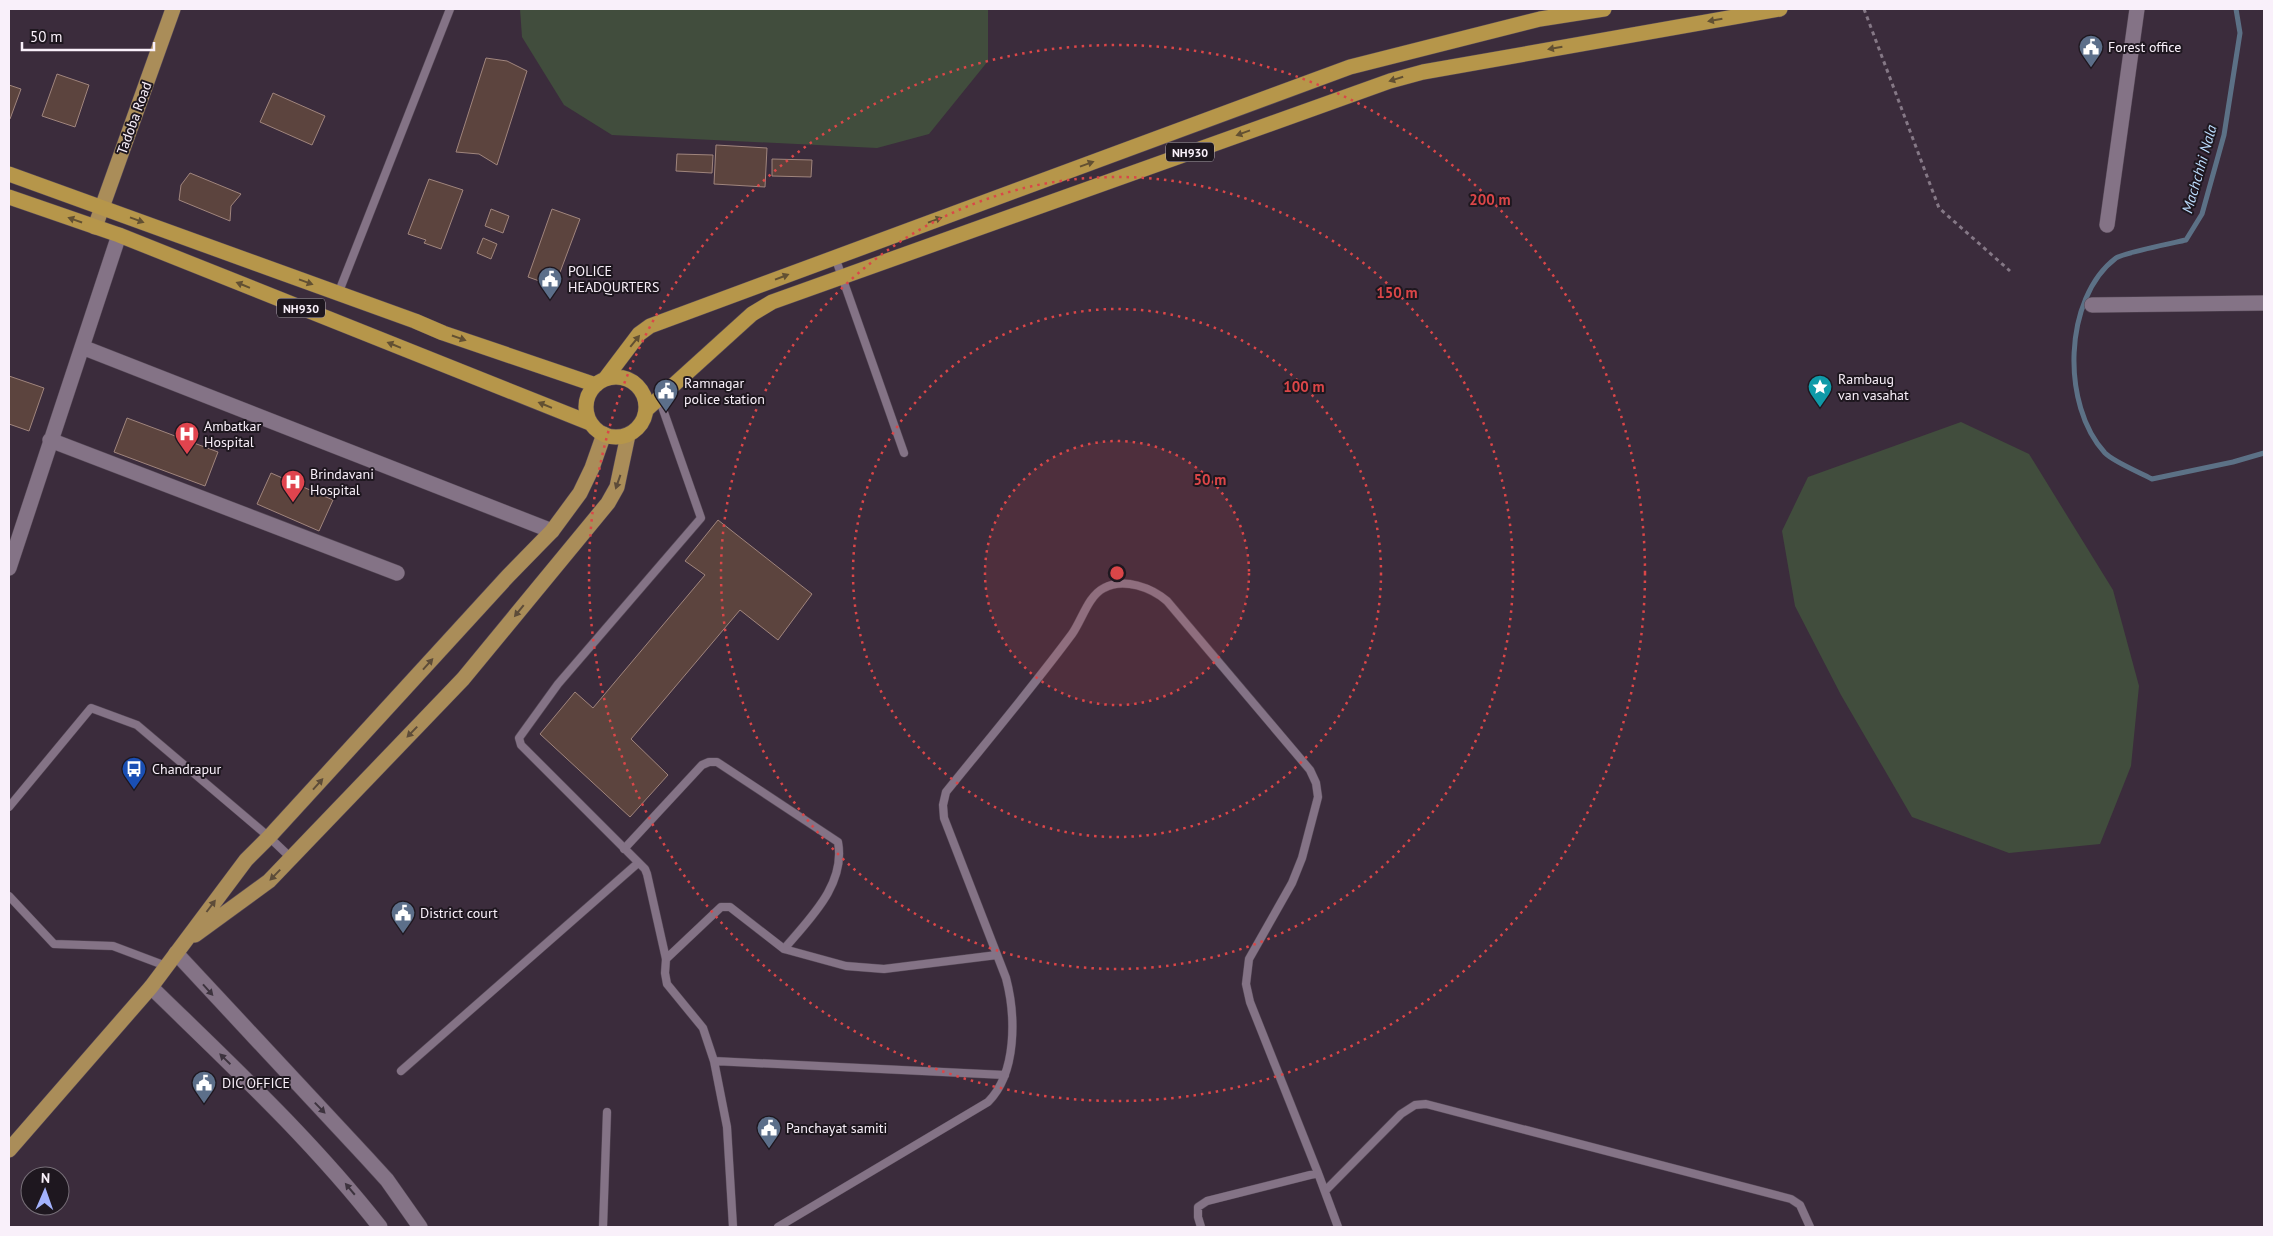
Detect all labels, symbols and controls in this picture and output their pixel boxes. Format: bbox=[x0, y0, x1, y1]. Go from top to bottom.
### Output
one-way arrow bbox=[1707, 17, 1723, 25]
scale bar bbox=[22, 20, 155, 52]
text: 50 m bbox=[30, 27, 63, 46]
public building icon: Forest office bbox=[2078, 34, 2104, 68]
place label: Forest office bbox=[2108, 38, 2181, 56]
one-way arrow bbox=[1547, 45, 1563, 53]
one-way arrow bbox=[1388, 76, 1403, 84]
street label: Tadoba Road bbox=[113, 79, 155, 157]
water label: Machchhi Nala bbox=[2177, 122, 2221, 215]
one-way arrow bbox=[1235, 130, 1250, 138]
road number: NH930 bbox=[1166, 142, 1214, 162]
one-way arrow bbox=[1080, 160, 1095, 168]
text: 200 m bbox=[1469, 190, 1511, 209]
one-way arrow bbox=[68, 216, 83, 223]
one-way arrow bbox=[130, 216, 145, 224]
one-way arrow bbox=[927, 216, 942, 223]
place label: POLICE HEADQURTERS bbox=[568, 262, 659, 296]
public building icon: POLICE HEADQURTERS bbox=[537, 266, 563, 300]
one-way arrow bbox=[775, 273, 790, 280]
one-way arrow bbox=[299, 278, 314, 286]
one-way arrow bbox=[235, 281, 250, 289]
text: 150 m bbox=[1376, 283, 1418, 302]
road number: NH930 bbox=[277, 298, 325, 318]
one-way arrow bbox=[451, 335, 466, 342]
one-way arrow bbox=[629, 335, 640, 348]
one-way arrow bbox=[386, 341, 401, 349]
place label: Rambaug van vasahat bbox=[1838, 370, 1909, 404]
place label: Ramnagar police station bbox=[684, 374, 765, 408]
place icon: Rambaug van vasahat bbox=[1807, 374, 1833, 408]
text: 100 m bbox=[1283, 377, 1325, 396]
public building icon: Ramnagar police station bbox=[653, 378, 679, 412]
one-way arrow bbox=[537, 401, 552, 409]
place label: Ambatkar Hospital bbox=[204, 417, 261, 451]
hospital icon: Ambatkar Hospital bbox=[174, 421, 200, 455]
place label: Brindavani Hospital bbox=[310, 465, 374, 499]
hospital icon: Brindavani Hospital bbox=[280, 469, 306, 503]
text: 50 m bbox=[1194, 470, 1226, 489]
one-way arrow bbox=[614, 475, 621, 490]
centre of rings bbox=[1108, 564, 1126, 582]
one-way arrow bbox=[514, 604, 525, 617]
one-way arrow bbox=[422, 658, 434, 670]
one-way arrow bbox=[406, 726, 418, 738]
bus stop icon: Chandrapur bbox=[121, 756, 147, 790]
place label: Chandrapur bbox=[152, 760, 222, 778]
one-way arrow bbox=[312, 778, 324, 790]
one-way arrow bbox=[269, 868, 281, 880]
one-way arrow bbox=[206, 900, 217, 913]
public building icon: District court bbox=[390, 900, 416, 934]
place label: District court bbox=[420, 904, 498, 922]
one-way arrow bbox=[202, 983, 214, 995]
one-way arrow bbox=[220, 1053, 232, 1065]
public building icon: DIC OFFICE bbox=[191, 1070, 217, 1104]
place label: DIC OFFICE bbox=[222, 1074, 290, 1092]
one-way arrow bbox=[313, 1102, 325, 1114]
public building icon: Panchayat samiti bbox=[756, 1115, 782, 1149]
place label: Panchayat samiti bbox=[786, 1119, 887, 1137]
north arrow bbox=[20, 1166, 70, 1216]
text: N bbox=[41, 1169, 50, 1187]
one-way arrow bbox=[344, 1183, 355, 1196]

